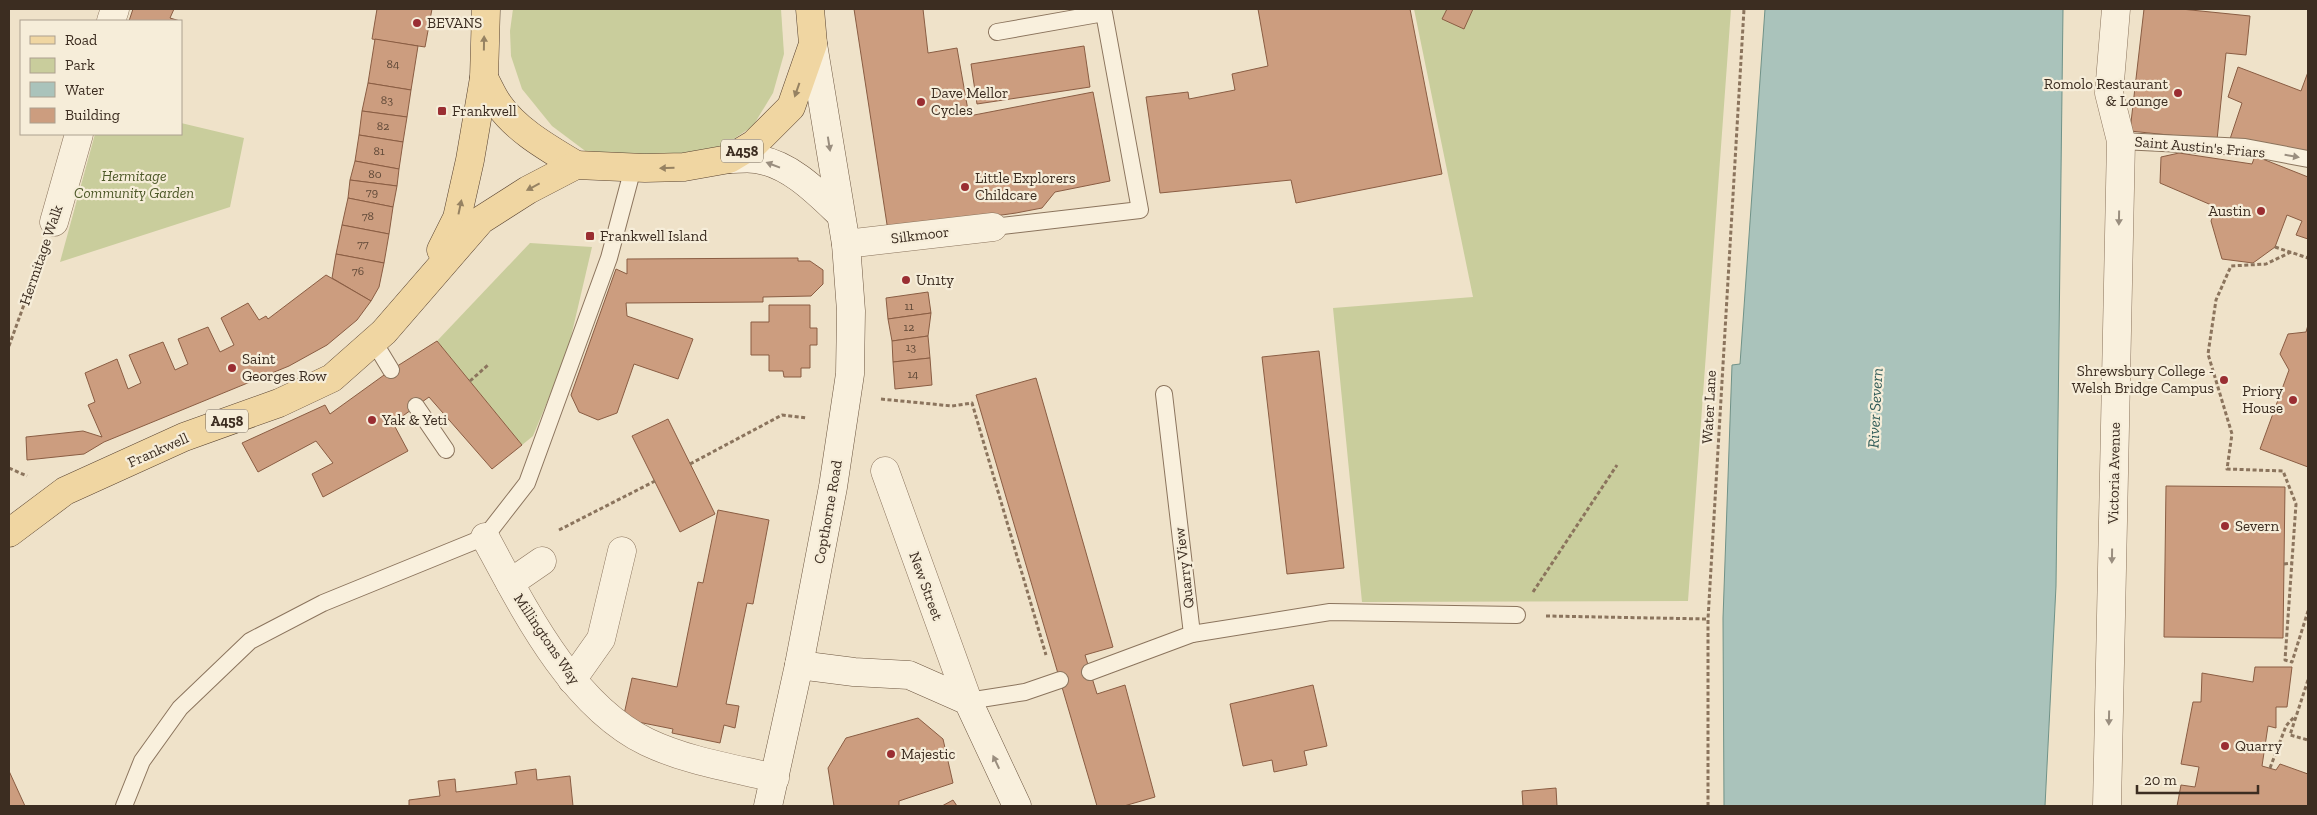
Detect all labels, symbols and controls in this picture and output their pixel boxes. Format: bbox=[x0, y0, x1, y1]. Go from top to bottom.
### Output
place label: BEVANS bbox=[427, 14, 482, 32]
marker: BEVANS bbox=[411, 17, 423, 29]
legend bbox=[20, 20, 182, 135]
text: Road bbox=[65, 31, 98, 49]
one-way arrow bbox=[480, 35, 488, 51]
text: Park bbox=[65, 56, 95, 74]
house number: 84 bbox=[387, 57, 400, 71]
place label: Romolo Restaurant & Lounge bbox=[2044, 75, 2168, 110]
text: Water bbox=[65, 81, 105, 99]
one-way arrow bbox=[793, 82, 800, 97]
place label: Dave Mellor Cycles bbox=[931, 84, 1008, 119]
marker: Romolo Restaurant & Lounge bbox=[2172, 87, 2184, 99]
house number: 83 bbox=[381, 93, 393, 107]
marker: Dave Mellor Cycles bbox=[915, 96, 927, 108]
place label: Frankwell bbox=[452, 102, 517, 120]
marker: Frankwell bbox=[436, 105, 448, 117]
text: Building bbox=[65, 106, 120, 124]
house number: 82 bbox=[377, 119, 389, 133]
street label: Saint Austin's Friars bbox=[2134, 132, 2266, 162]
one-way arrow bbox=[825, 136, 833, 152]
road number: A458 bbox=[721, 140, 763, 162]
house number: 81 bbox=[373, 144, 385, 158]
one-way arrow bbox=[2284, 152, 2300, 160]
one-way arrow bbox=[766, 161, 781, 168]
one-way arrow bbox=[659, 164, 675, 172]
park label: Hermitage Community Garden bbox=[74, 167, 194, 202]
house number: 80 bbox=[368, 167, 382, 181]
place label: Little Explorers Childcare bbox=[975, 169, 1076, 204]
marker: Little Explorers Childcare bbox=[959, 181, 971, 193]
one-way arrow bbox=[525, 183, 540, 191]
house number: 79 bbox=[366, 185, 378, 199]
one-way arrow bbox=[456, 199, 464, 215]
street label: Hermitage Walk bbox=[15, 202, 67, 308]
place label: Austin bbox=[2208, 202, 2251, 220]
marker: Austin bbox=[2255, 205, 2267, 217]
house number: 78 bbox=[362, 209, 374, 223]
one-way arrow bbox=[2115, 210, 2123, 226]
street label: Silkmoor bbox=[890, 222, 950, 248]
place label: Frankwell Island bbox=[600, 227, 708, 245]
marker: Frankwell Island bbox=[584, 230, 596, 242]
house number: 77 bbox=[357, 237, 369, 251]
house number: 76 bbox=[352, 264, 364, 278]
place label: Un1ty bbox=[916, 271, 954, 289]
marker: Un1ty bbox=[900, 274, 912, 286]
house number: 11 bbox=[904, 299, 914, 313]
house number: 12 bbox=[904, 320, 914, 334]
house number: 13 bbox=[906, 340, 916, 354]
place label: Saint Georges Row bbox=[242, 350, 327, 385]
marker: Saint Georges Row bbox=[226, 362, 238, 374]
place label: Shrewsbury College - Welsh Bridge Campus bbox=[2072, 362, 2214, 397]
house number: 14 bbox=[907, 367, 919, 381]
water label: River Severn bbox=[1863, 367, 1887, 449]
street label: Water Lane bbox=[1698, 370, 1720, 444]
marker: Shrewsbury College - Welsh Bridge Campus bbox=[2218, 374, 2230, 386]
place label: Priory House bbox=[2242, 382, 2283, 417]
marker: Priory House bbox=[2287, 394, 2299, 406]
road number: A458 bbox=[206, 410, 248, 432]
place label: Yak & Yeti bbox=[381, 411, 447, 429]
marker: Yak & Yeti bbox=[366, 414, 378, 426]
street label: Victoria Avenue bbox=[2104, 422, 2124, 525]
street label: Frankwell bbox=[125, 429, 191, 471]
street label: Copthorne Road bbox=[810, 458, 846, 565]
place label: Severn bbox=[2235, 517, 2280, 535]
marker: Severn bbox=[2219, 520, 2231, 532]
street label: Quarry View bbox=[1170, 526, 1198, 610]
one-way arrow bbox=[2108, 548, 2116, 564]
street label: New Street bbox=[905, 549, 947, 623]
street label: Millingtons Way bbox=[510, 590, 584, 688]
one-way arrow bbox=[2104, 710, 2112, 726]
place label: Quarry bbox=[2235, 737, 2282, 755]
marker: Quarry bbox=[2219, 740, 2231, 752]
place label: Majestic bbox=[901, 745, 955, 763]
marker: Majestic bbox=[885, 748, 897, 760]
one-way arrow bbox=[992, 755, 1000, 769]
scale bar bbox=[2137, 762, 2258, 794]
text: 20 m bbox=[2144, 771, 2177, 789]

